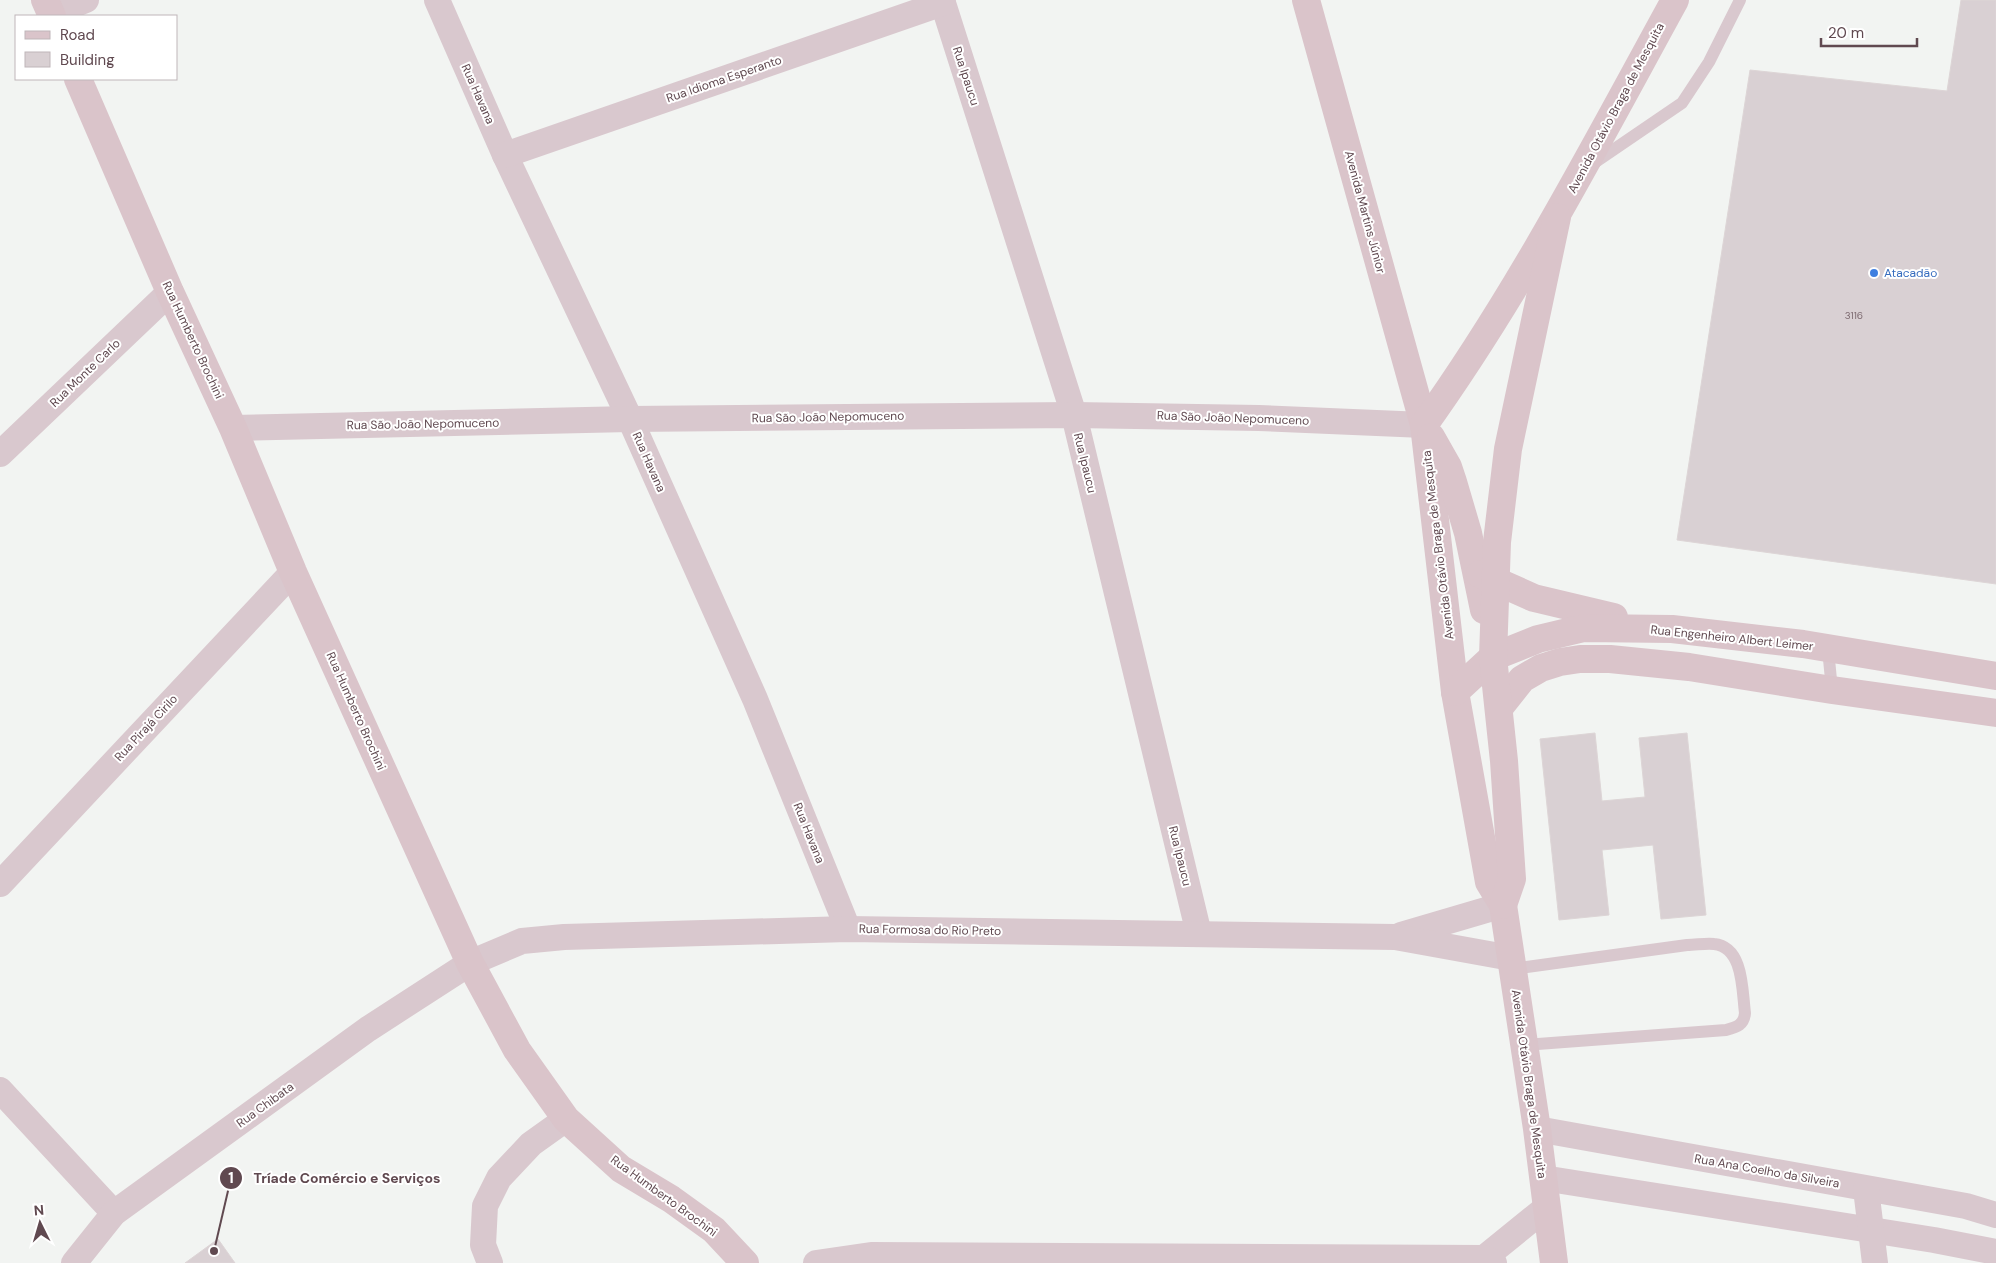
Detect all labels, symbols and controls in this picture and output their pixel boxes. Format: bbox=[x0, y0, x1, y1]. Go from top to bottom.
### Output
legend bbox=[15, 15, 178, 80]
scale bar bbox=[1821, 15, 1917, 47]
street label: Avenida Otávio Braga de Mesquita bbox=[1564, 20, 1668, 196]
text: 20 m bbox=[1828, 23, 1864, 43]
text: Road bbox=[60, 25, 95, 45]
street label: Rua Ipaucu bbox=[949, 44, 983, 108]
text: Building bbox=[60, 50, 115, 70]
street label: Rua Idioma Esperanto bbox=[664, 52, 784, 106]
street label: Rua Havana bbox=[458, 61, 498, 127]
street label: Avenida Martins Júnior bbox=[1341, 149, 1389, 276]
place label: Atacadão bbox=[1884, 265, 1937, 281]
marker: Atacadão bbox=[1868, 267, 1880, 279]
street label: Rua Humberto Brochini bbox=[159, 279, 227, 402]
house number: 3116 bbox=[1845, 309, 1863, 322]
street label: Rua Monte Carlo bbox=[46, 335, 124, 411]
street label: Rua São João Nepomuceno bbox=[1157, 407, 1309, 429]
street label: Rua São João Nepomuceno bbox=[752, 408, 904, 426]
street label: Rua São João Nepomuceno bbox=[347, 415, 499, 433]
street label: Rua Havana bbox=[629, 429, 669, 495]
street label: Rua Ipaucu bbox=[1070, 431, 1100, 495]
street label: Avenida Otávio Braga de Mesquita bbox=[1418, 449, 1458, 641]
street label: Rua Engenheiro Albert Leimer bbox=[1650, 621, 1815, 655]
street label: Rua Humberto Brochini bbox=[323, 649, 389, 773]
street label: Rua Pirajá Cirilo bbox=[111, 691, 181, 765]
street label: Rua Havana bbox=[790, 800, 828, 866]
street label: Rua Ipaucu bbox=[1165, 824, 1195, 888]
street label: Rua Formosa do Rio Preto bbox=[859, 921, 1001, 939]
street label: Avenida Otávio Braga de Mesquita bbox=[1508, 989, 1550, 1179]
street label: Rua Chibata bbox=[233, 1079, 297, 1131]
street label: Rua Ana Coelho da Silveira bbox=[1693, 1150, 1841, 1192]
street label: Rua Humberto Brochini bbox=[607, 1152, 721, 1240]
callout: Tríade Comércio e Serviços bbox=[219, 1163, 451, 1192]
text: 1 bbox=[228, 1168, 234, 1188]
text: Tríade Comércio e Serviços bbox=[253, 1169, 441, 1187]
north arrow bbox=[15, 1198, 65, 1248]
text: N bbox=[33, 1201, 45, 1219]

